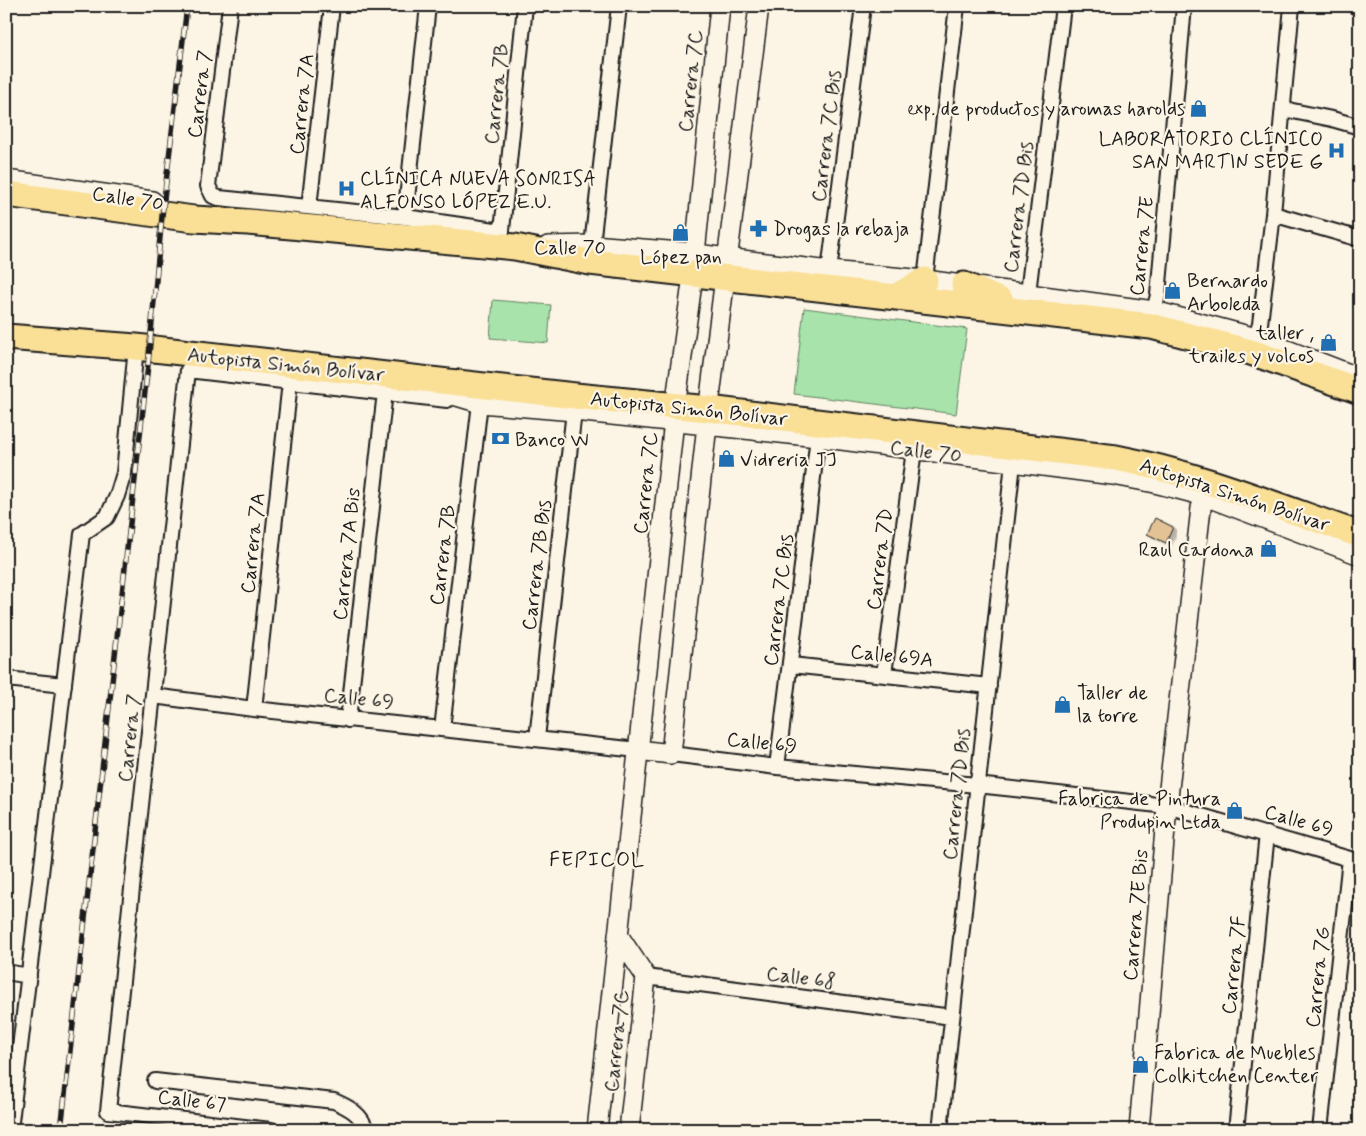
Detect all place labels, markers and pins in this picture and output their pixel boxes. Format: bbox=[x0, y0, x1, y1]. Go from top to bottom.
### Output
place label: exp. de productos y aromas harolds bbox=[907, 96, 1185, 123]
shop icon: exp. de productos y aromas harolds bbox=[1189, 98, 1209, 118]
place label: LABORATORIO CLÍNICO SAN MARTIN SEDE G bbox=[1099, 126, 1323, 176]
hospital icon: LABORATORIO CLÍNICO SAN MARTIN SEDE G bbox=[1327, 140, 1347, 160]
place label: CLÍNICA NUEVA SONRISA ALFONSO LÓPEZ E.U. bbox=[360, 166, 596, 216]
hospital icon: CLÍNICA NUEVA SONRISA ALFONSO LÓPEZ E.U. bbox=[336, 179, 356, 199]
place label: Drogas la rebaja bbox=[773, 216, 909, 243]
pharmacy icon: Drogas la rebaja bbox=[749, 218, 769, 238]
shop icon: López pan bbox=[671, 222, 691, 242]
place label: López pan bbox=[640, 244, 722, 271]
place label: Bernardo Arboleda bbox=[1187, 268, 1268, 318]
shop icon: Bernardo Arboleda bbox=[1163, 281, 1183, 301]
place label: taller , trailes y volcos bbox=[1188, 320, 1314, 370]
shop icon: taller , trailes y volcos bbox=[1318, 333, 1338, 353]
place label: Banco W bbox=[515, 427, 589, 454]
bank icon: Banco W bbox=[491, 429, 511, 449]
place label: Vidreria JJ bbox=[740, 447, 836, 474]
shop icon: Vidreria JJ bbox=[716, 449, 736, 469]
place label: Raul Cardona bbox=[1138, 537, 1254, 564]
shop icon: Raul Cardona bbox=[1258, 539, 1278, 559]
place label: Taller de la torre bbox=[1077, 680, 1148, 730]
shop icon: Taller de la torre bbox=[1053, 694, 1073, 714]
place label: Fabrica de Pintura Produpin Ltda bbox=[1058, 786, 1221, 836]
shop icon: Fabrica de Pintura Produpin Ltda bbox=[1225, 800, 1245, 820]
place label: Fabrica de Muebles Colkitchen Center bbox=[1154, 1040, 1319, 1090]
shop icon: Fabrica de Muebles Colkitchen Center bbox=[1130, 1054, 1150, 1074]

